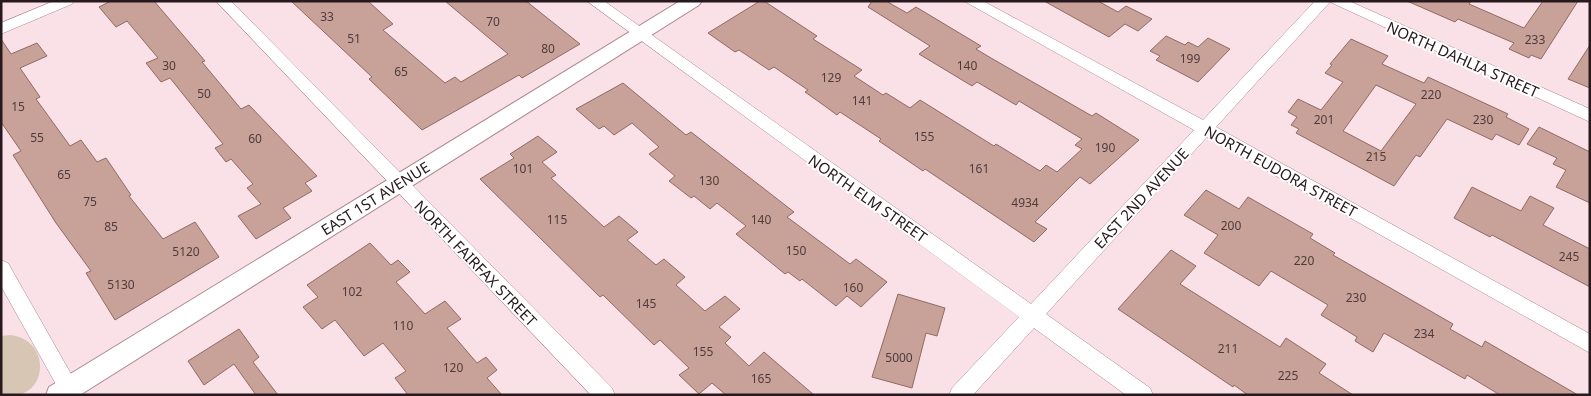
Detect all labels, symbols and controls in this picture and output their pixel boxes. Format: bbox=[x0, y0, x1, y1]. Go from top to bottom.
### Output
house number: 33 bbox=[320, 8, 334, 25]
house number: 70 bbox=[486, 13, 500, 30]
street label: NORTH DAHLIA STREET bbox=[1384, 16, 1543, 102]
house number: 51 bbox=[347, 30, 361, 47]
house number: 233 bbox=[1525, 31, 1545, 48]
house number: 80 bbox=[541, 40, 555, 57]
house number: 199 bbox=[1180, 50, 1200, 67]
house number: 30 bbox=[162, 57, 176, 74]
house number: 140 bbox=[957, 57, 977, 74]
house number: 65 bbox=[394, 63, 408, 80]
house number: 129 bbox=[821, 69, 841, 86]
house number: 50 bbox=[197, 85, 211, 102]
house number: 220 bbox=[1421, 86, 1441, 103]
house number: 141 bbox=[852, 92, 872, 109]
house number: 15 bbox=[11, 98, 25, 115]
house number: 201 bbox=[1314, 111, 1334, 128]
house number: 230 bbox=[1473, 111, 1493, 128]
street label: NORTH EUDORA STREET bbox=[1201, 121, 1361, 222]
house number: 155 bbox=[914, 128, 934, 145]
house number: 55 bbox=[30, 129, 44, 146]
house number: 60 bbox=[248, 130, 262, 147]
house number: 190 bbox=[1095, 139, 1115, 156]
street label: EAST 2ND AVENUE bbox=[1089, 144, 1193, 252]
house number: 215 bbox=[1366, 148, 1386, 165]
street label: NORTH ELM STREET bbox=[805, 150, 932, 247]
street label: EAST 1ST AVENUE bbox=[317, 157, 433, 239]
house number: 101 bbox=[513, 160, 533, 177]
house number: 161 bbox=[969, 160, 989, 177]
house number: 65 bbox=[57, 166, 71, 183]
house number: 130 bbox=[699, 172, 719, 189]
house number: 75 bbox=[83, 193, 97, 210]
house number: 4934 bbox=[1011, 194, 1039, 211]
street label: NORTH FAIRFAX STREET bbox=[410, 196, 542, 331]
house number: 115 bbox=[547, 211, 567, 228]
house number: 140 bbox=[751, 211, 771, 228]
house number: 200 bbox=[1221, 217, 1241, 234]
house number: 85 bbox=[104, 218, 118, 235]
house number: 150 bbox=[786, 242, 806, 259]
house number: 5120 bbox=[172, 243, 200, 260]
house number: 245 bbox=[1559, 248, 1579, 265]
house number: 220 bbox=[1294, 252, 1314, 269]
house number: 5130 bbox=[107, 276, 135, 293]
house number: 160 bbox=[843, 279, 863, 296]
house number: 102 bbox=[342, 283, 362, 300]
house number: 230 bbox=[1346, 289, 1366, 306]
house number: 145 bbox=[636, 295, 656, 312]
house number: 110 bbox=[393, 317, 413, 334]
house number: 234 bbox=[1414, 325, 1434, 342]
house number: 211 bbox=[1218, 340, 1238, 357]
house number: 155 bbox=[693, 343, 713, 360]
house number: 5000 bbox=[885, 349, 913, 366]
house number: 120 bbox=[443, 359, 463, 376]
house number: 225 bbox=[1278, 367, 1298, 384]
house number: 165 bbox=[751, 370, 771, 387]

